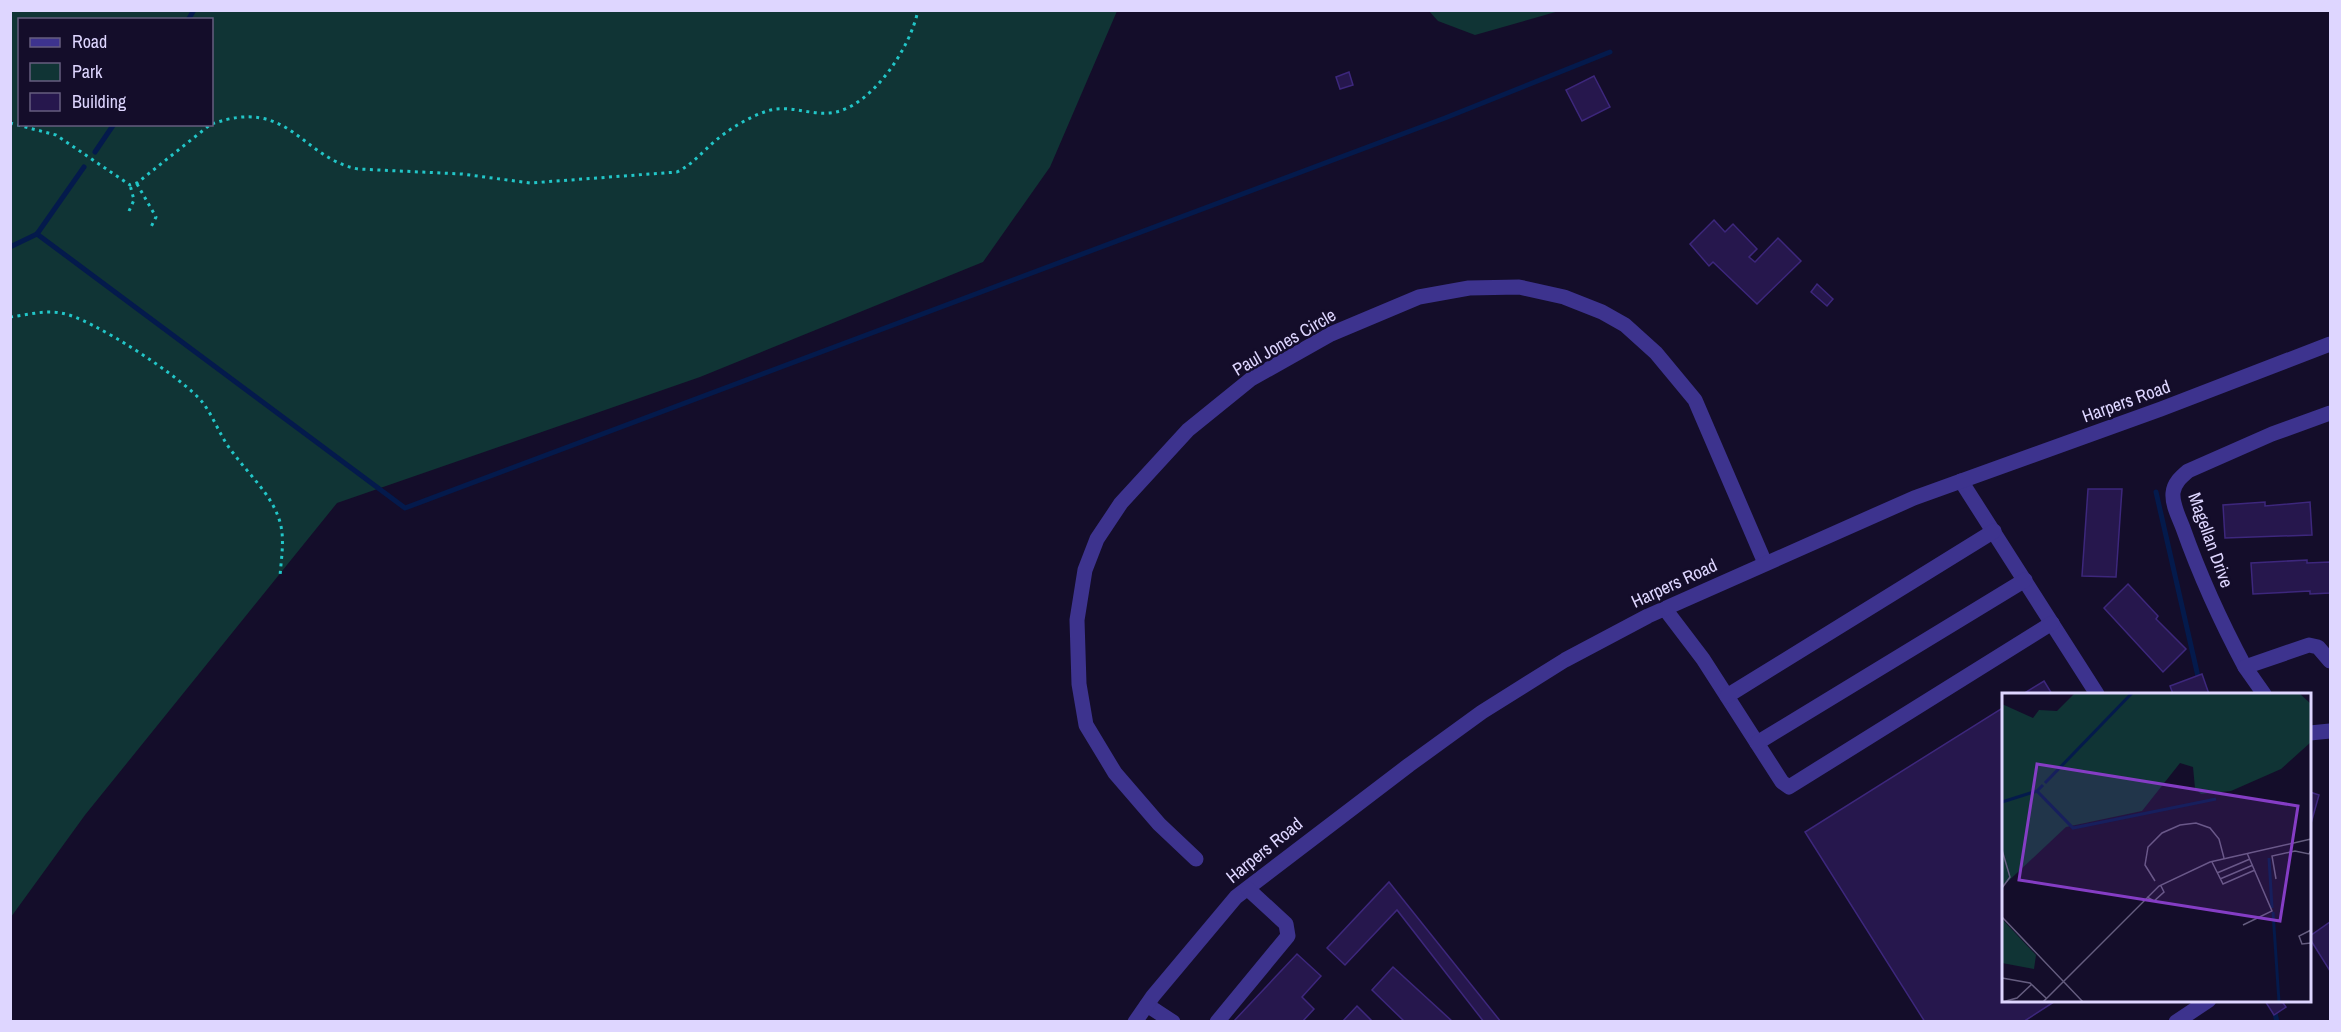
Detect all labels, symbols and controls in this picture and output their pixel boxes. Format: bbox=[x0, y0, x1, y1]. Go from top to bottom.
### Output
legend bbox=[18, 18, 213, 126]
text: Road bbox=[72, 29, 107, 54]
text: Park bbox=[72, 59, 103, 84]
text: Building bbox=[72, 89, 127, 114]
street label: Paul Jones Circle bbox=[1228, 302, 1340, 382]
street label: Harpers Road bbox=[2079, 374, 2173, 428]
street label: Magellan Drive bbox=[2182, 489, 2240, 591]
street label: Harpers Road bbox=[1627, 552, 1721, 614]
inset map bbox=[2002, 693, 2311, 1002]
street label: Harpers Road bbox=[1220, 811, 1308, 889]

